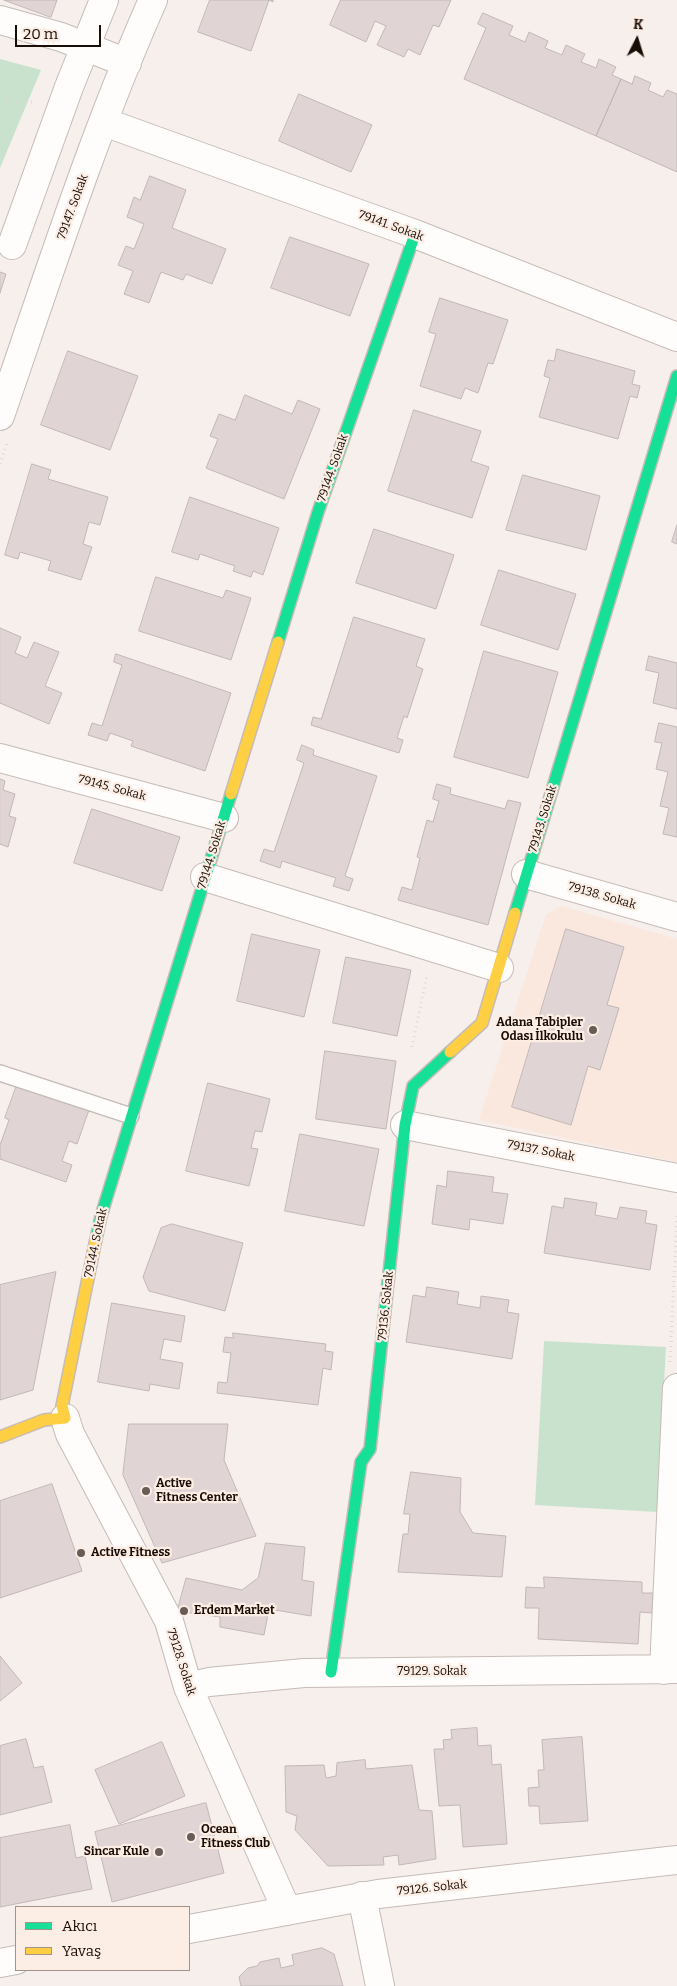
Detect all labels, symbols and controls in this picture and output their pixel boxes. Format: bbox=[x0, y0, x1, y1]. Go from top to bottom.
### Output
scale bar bbox=[18, 15, 104, 47]
north arrow bbox=[612, 15, 662, 65]
text: K bbox=[633, 16, 644, 33]
text: 20 m bbox=[23, 25, 58, 43]
street label: 79147. Sokak bbox=[55, 172, 91, 242]
street label: 79141. Sokak bbox=[356, 208, 426, 244]
street label: 79144. Sokak bbox=[315, 432, 351, 504]
street label: 79145. Sokak bbox=[77, 772, 147, 804]
street label: 79143. Sokak bbox=[526, 784, 560, 854]
street label: 79144. Sokak bbox=[195, 819, 229, 891]
street label: 79138. Sokak bbox=[566, 879, 638, 913]
place label: Adana Tabipler Odası İlkokulu bbox=[496, 1016, 583, 1044]
marker: Adana Tabipler Odası İlkokulu bbox=[587, 1024, 599, 1036]
street label: 79137. Sokak bbox=[506, 1137, 576, 1165]
street label: 79144. Sokak bbox=[82, 1207, 110, 1279]
street label: 79136. Sokak bbox=[375, 1270, 397, 1342]
place label: Active Fitness Center bbox=[156, 1477, 238, 1505]
marker: Active Fitness Center bbox=[140, 1485, 152, 1497]
place label: Active Fitness bbox=[91, 1546, 170, 1560]
marker: Active Fitness bbox=[75, 1547, 87, 1559]
place label: Erdem Market bbox=[194, 1604, 275, 1618]
marker: Erdem Market bbox=[178, 1605, 190, 1617]
street label: 79128. Sokak bbox=[163, 1627, 199, 1697]
street label: 79129. Sokak bbox=[397, 1665, 467, 1679]
place label: Ocean Fitness Club bbox=[201, 1823, 270, 1851]
marker: Ocean Fitness Club bbox=[185, 1831, 197, 1843]
place label: Sincar Kule bbox=[84, 1845, 149, 1859]
marker: Sincar Kule bbox=[153, 1846, 165, 1858]
street label: 79126. Sokak bbox=[396, 1877, 468, 1899]
legend bbox=[15, 1906, 190, 1971]
text: Akıcı bbox=[62, 1917, 97, 1935]
text: Yavaş bbox=[62, 1942, 101, 1960]

